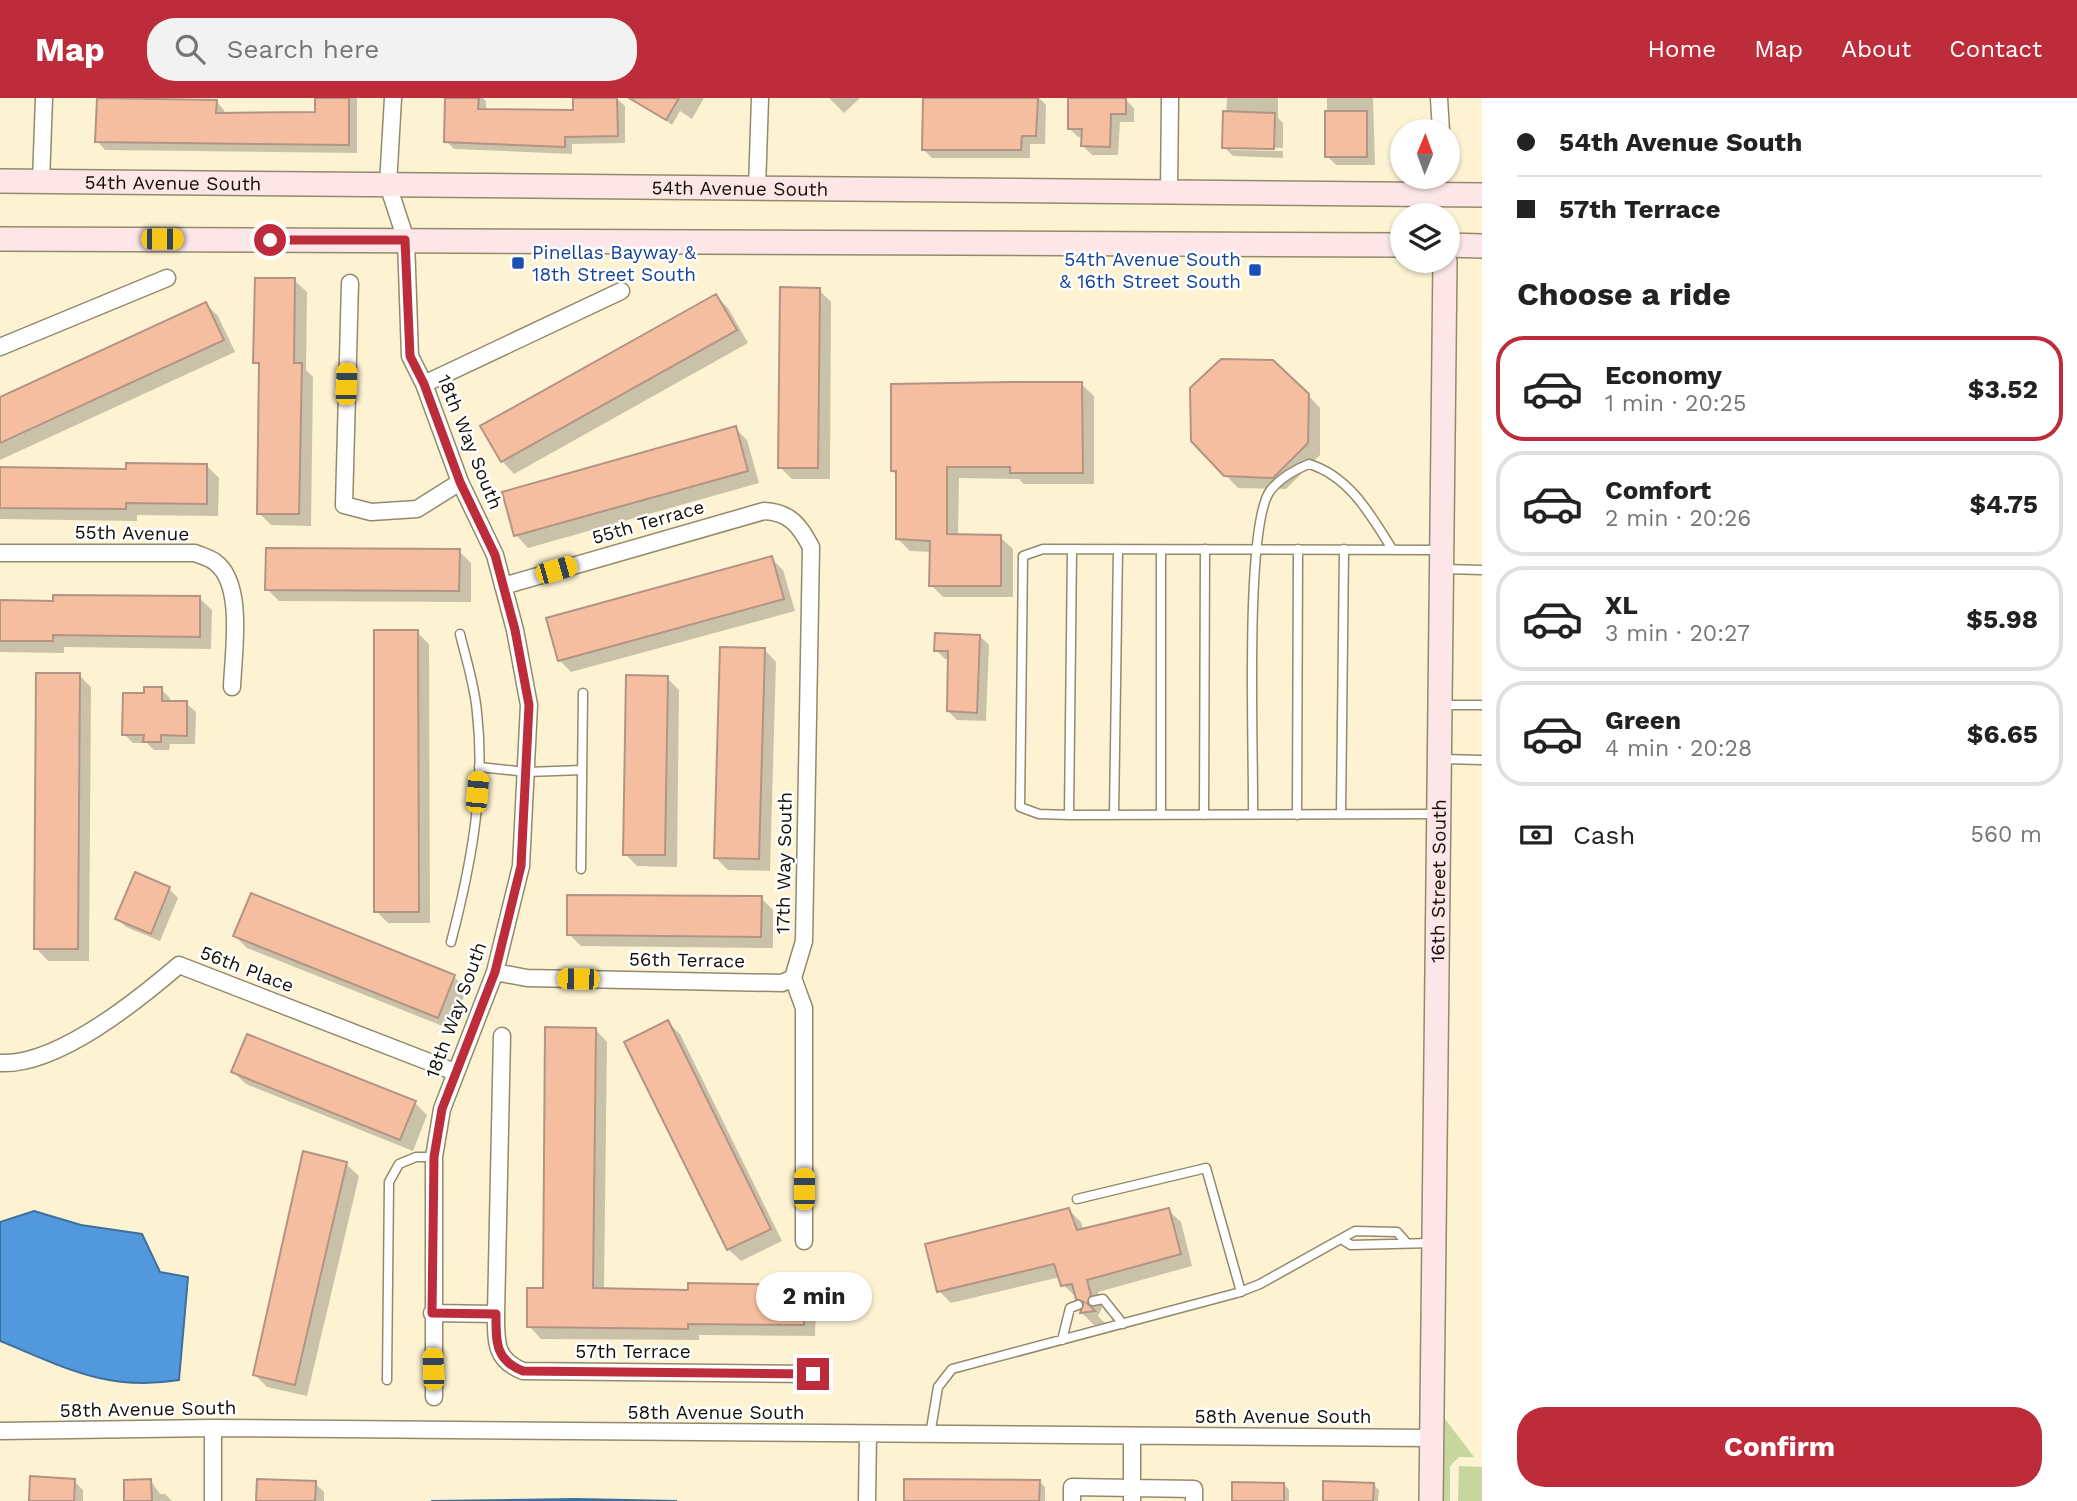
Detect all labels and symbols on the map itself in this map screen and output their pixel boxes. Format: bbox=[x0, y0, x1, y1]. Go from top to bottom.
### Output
north arrow bbox=[1390, 119, 1460, 189]
street label: 54th Avenue South bbox=[84, 170, 262, 195]
street label: 54th Avenue South bbox=[651, 176, 829, 200]
route start bbox=[254, 224, 286, 256]
car bbox=[142, 229, 184, 250]
place label: Pinellas Bayway & 18th Street South bbox=[532, 241, 696, 286]
place label: 54th Avenue South & 16th Street South bbox=[1059, 248, 1241, 293]
marker: Pinellas Bayway & 18th Street South bbox=[510, 255, 526, 271]
marker: 54th Avenue South & 16th Street South bbox=[1247, 262, 1263, 278]
car bbox=[335, 363, 358, 405]
street label: 18th Way South bbox=[432, 371, 508, 513]
street label: 55th Terrace bbox=[589, 495, 707, 549]
street label: 55th Avenue bbox=[74, 521, 190, 545]
car bbox=[533, 554, 580, 586]
car bbox=[465, 770, 490, 814]
street label: 17th Way South bbox=[771, 792, 797, 934]
street label: 16th Street South bbox=[1426, 799, 1450, 963]
street label: 18th Way South bbox=[421, 939, 491, 1081]
street label: 56th Place bbox=[197, 941, 297, 997]
street label: 56th Terrace bbox=[629, 947, 745, 973]
car bbox=[557, 968, 600, 990]
car bbox=[794, 1168, 815, 1210]
callout: 2 min bbox=[755, 1272, 871, 1322]
street label: 57th Terrace bbox=[575, 1340, 691, 1363]
car bbox=[422, 1348, 445, 1390]
route end bbox=[797, 1358, 829, 1390]
street label: 58th Avenue South bbox=[59, 1396, 237, 1422]
street label: 58th Avenue South bbox=[628, 1401, 804, 1424]
street label: 58th Avenue South bbox=[1195, 1405, 1371, 1428]

